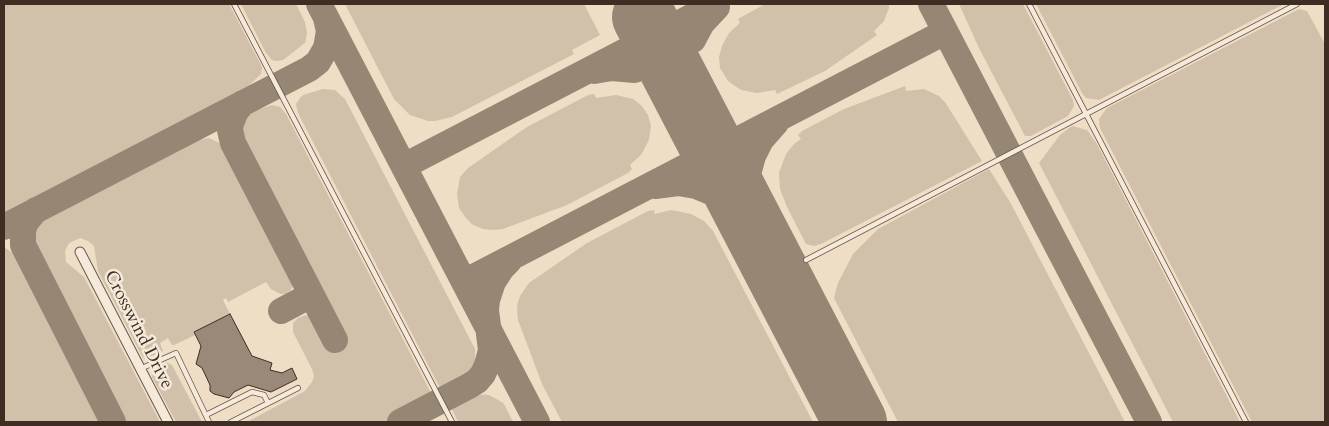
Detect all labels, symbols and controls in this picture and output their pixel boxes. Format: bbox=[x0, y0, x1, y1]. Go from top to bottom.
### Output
street label: Crosswind Drive bbox=[99, 267, 177, 393]

